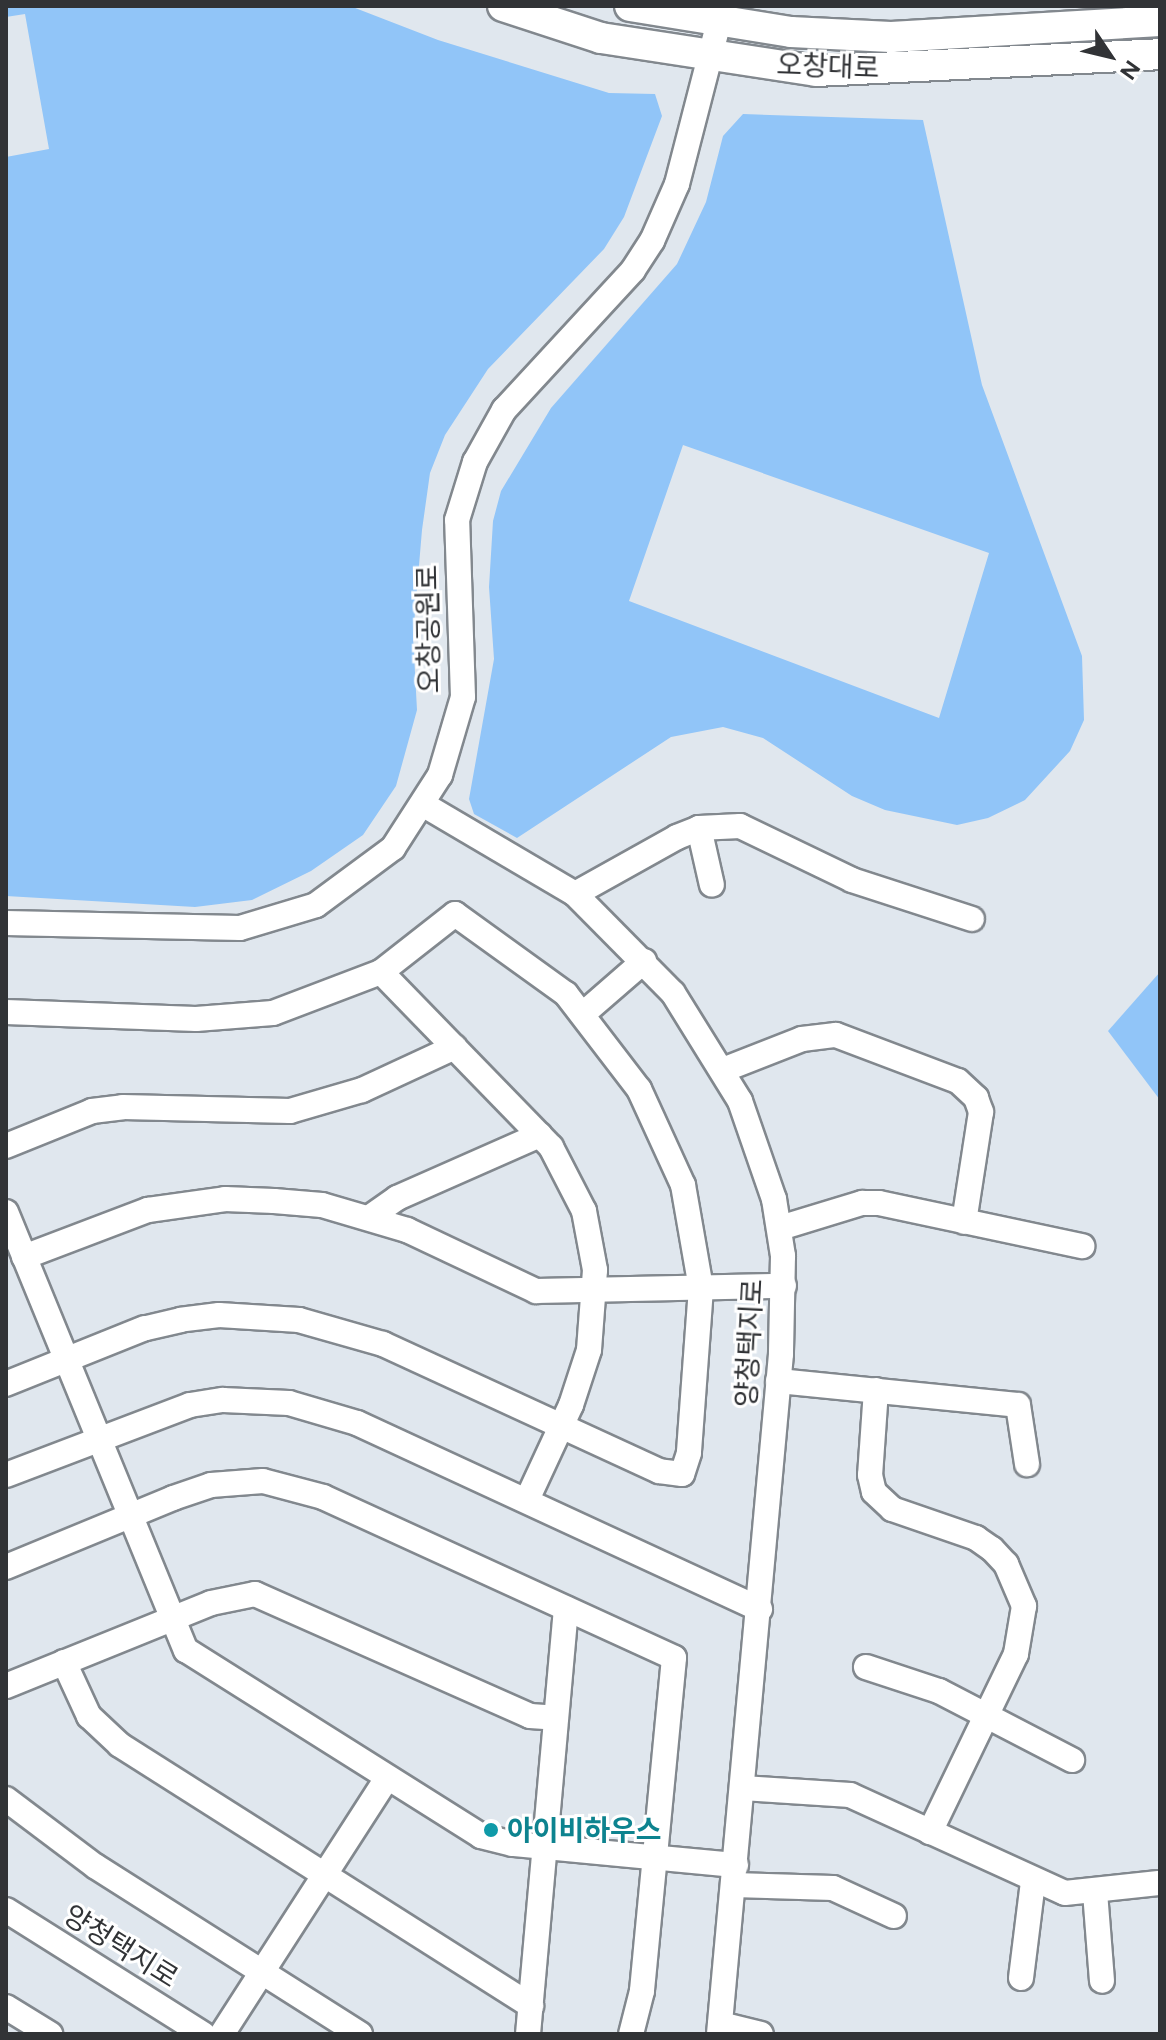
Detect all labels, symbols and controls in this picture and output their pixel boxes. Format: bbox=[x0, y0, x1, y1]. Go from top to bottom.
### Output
north arrow bbox=[1070, 16, 1150, 96]
street label: 오창대로 bbox=[776, 47, 880, 85]
text: N bbox=[1114, 55, 1146, 85]
street label: 오창공원로 bbox=[410, 564, 446, 694]
street label: 양청택지로 bbox=[729, 1278, 769, 1408]
place label: 아이비하우스 bbox=[507, 1813, 662, 1847]
marker: 아이비하우스 bbox=[482, 1821, 500, 1839]
street label: 양청택지로 bbox=[57, 1898, 185, 1994]

